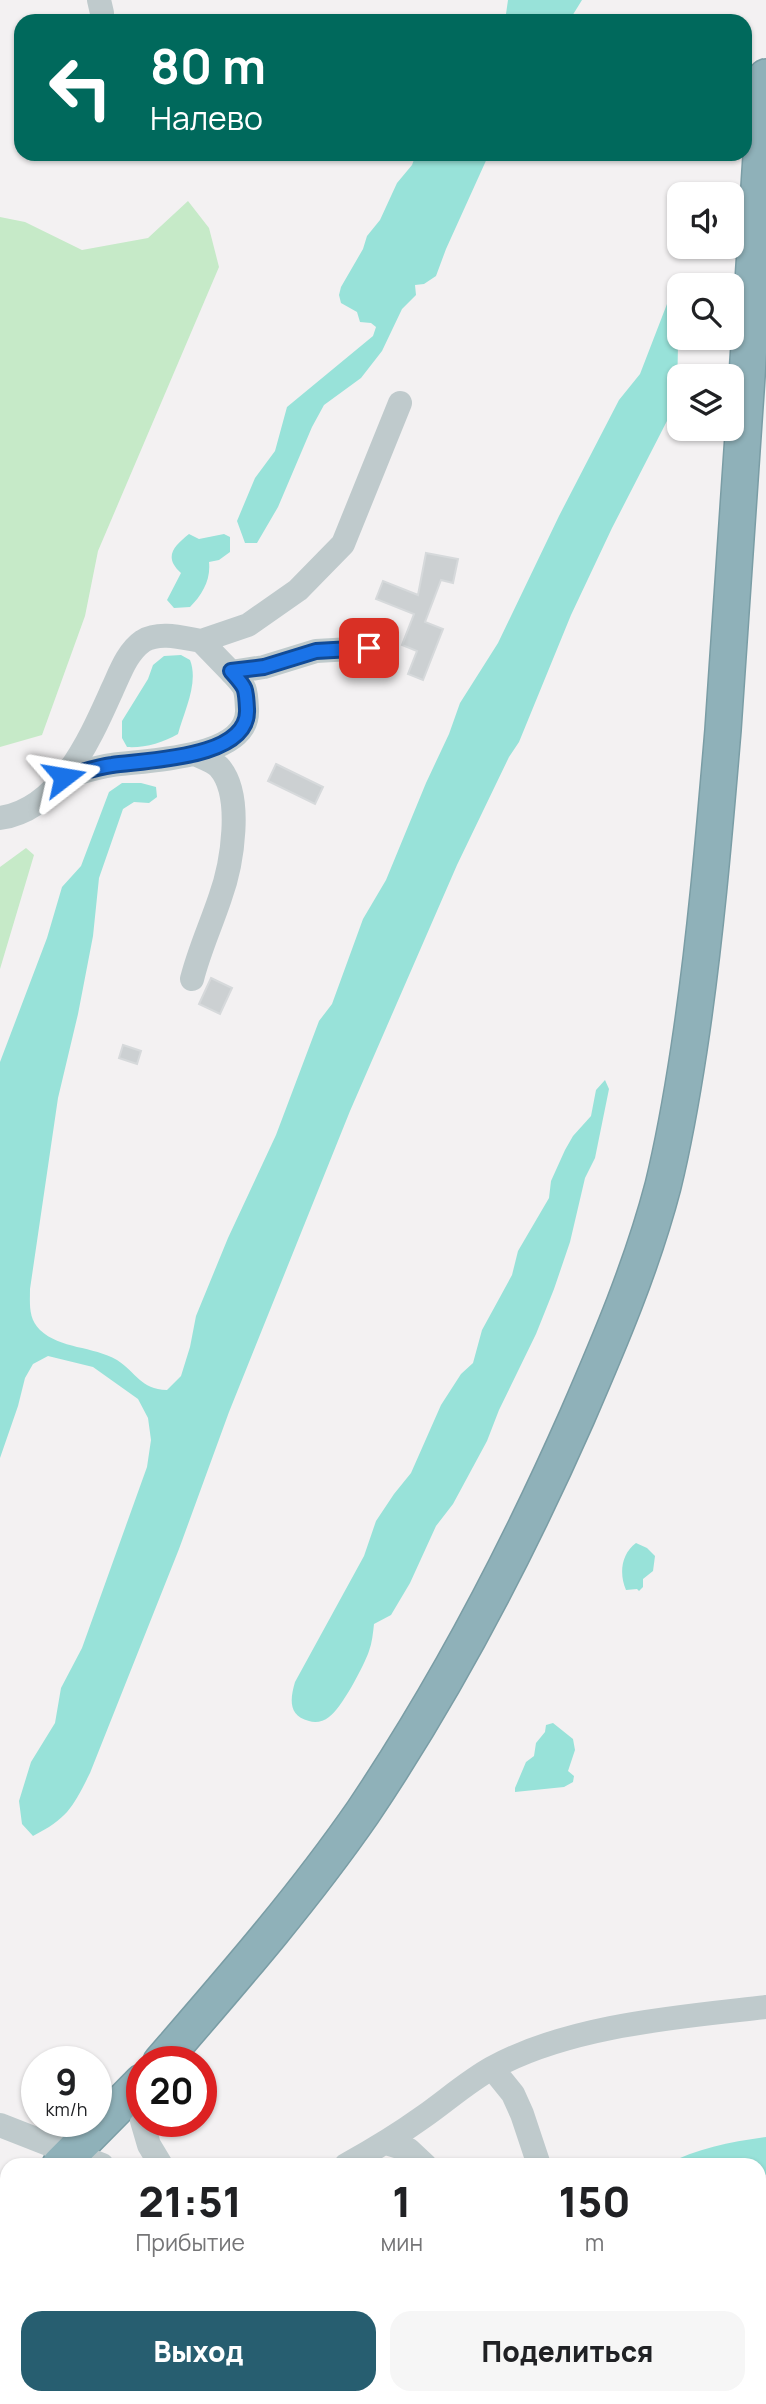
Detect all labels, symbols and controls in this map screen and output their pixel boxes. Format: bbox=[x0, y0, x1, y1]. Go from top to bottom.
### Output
text: 80 m bbox=[150, 32, 266, 99]
icon: left bbox=[35, 42, 126, 133]
text: Налево bbox=[150, 96, 263, 140]
map controls bbox=[667, 182, 744, 441]
button: sound bbox=[667, 182, 744, 259]
button: search bbox=[667, 273, 744, 350]
button: layers bbox=[667, 364, 744, 441]
pin bbox=[339, 618, 399, 678]
icon: arrive bbox=[350, 629, 388, 667]
position arrow bbox=[27, 740, 101, 814]
speed limit sign: 20 bbox=[126, 2046, 217, 2137]
text: 9 bbox=[56, 2058, 77, 2106]
text: km/h bbox=[46, 2097, 87, 2121]
text: 21:51 bbox=[139, 2172, 242, 2230]
text: 1 bbox=[392, 2172, 411, 2230]
text: 150 bbox=[558, 2172, 631, 2230]
text: Прибытие bbox=[135, 2226, 245, 2258]
text: мин bbox=[380, 2226, 423, 2258]
text: m bbox=[585, 2226, 604, 2258]
button: Выход bbox=[21, 2311, 376, 2391]
button: Поделиться bbox=[390, 2311, 745, 2391]

